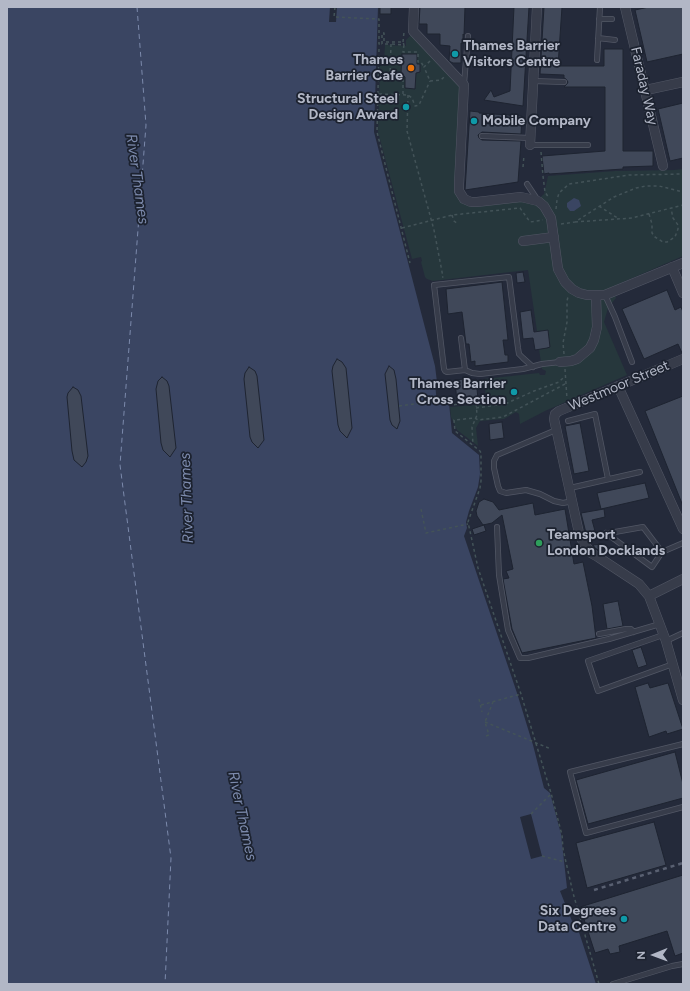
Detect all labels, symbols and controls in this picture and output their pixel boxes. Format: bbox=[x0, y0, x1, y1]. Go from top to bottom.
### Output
place label: Thames Barrier Visitors Centre bbox=[463, 38, 560, 70]
street label: Faraday Way bbox=[627, 45, 661, 127]
marker: Thames Barrier Visitors Centre bbox=[450, 49, 460, 59]
place label: Thames Barrier Cafe bbox=[326, 52, 403, 84]
marker: Thames Barrier Cafe bbox=[406, 63, 416, 73]
place label: Structural Steel Design Award bbox=[297, 91, 398, 124]
marker: Structural Steel Design Award bbox=[401, 102, 411, 112]
place label: Mobile Company bbox=[482, 113, 591, 129]
marker: Mobile Company bbox=[469, 116, 479, 126]
water label: River Thames bbox=[122, 133, 152, 225]
street label: Westmoor Street bbox=[566, 357, 672, 415]
place label: Thames Barrier Cross Section bbox=[409, 376, 506, 408]
marker: Thames Barrier Cross Section bbox=[509, 387, 519, 397]
water label: River Thames bbox=[176, 452, 198, 544]
place label: Teamsport London Docklands bbox=[547, 527, 665, 560]
marker: Teamsport London Docklands bbox=[534, 538, 544, 548]
water label: River Thames bbox=[224, 770, 260, 862]
place label: Six Degrees Data Centre bbox=[538, 903, 616, 936]
marker: Six Degrees Data Centre bbox=[619, 914, 629, 924]
north arrow bbox=[634, 935, 674, 975]
text: N bbox=[635, 951, 648, 960]

